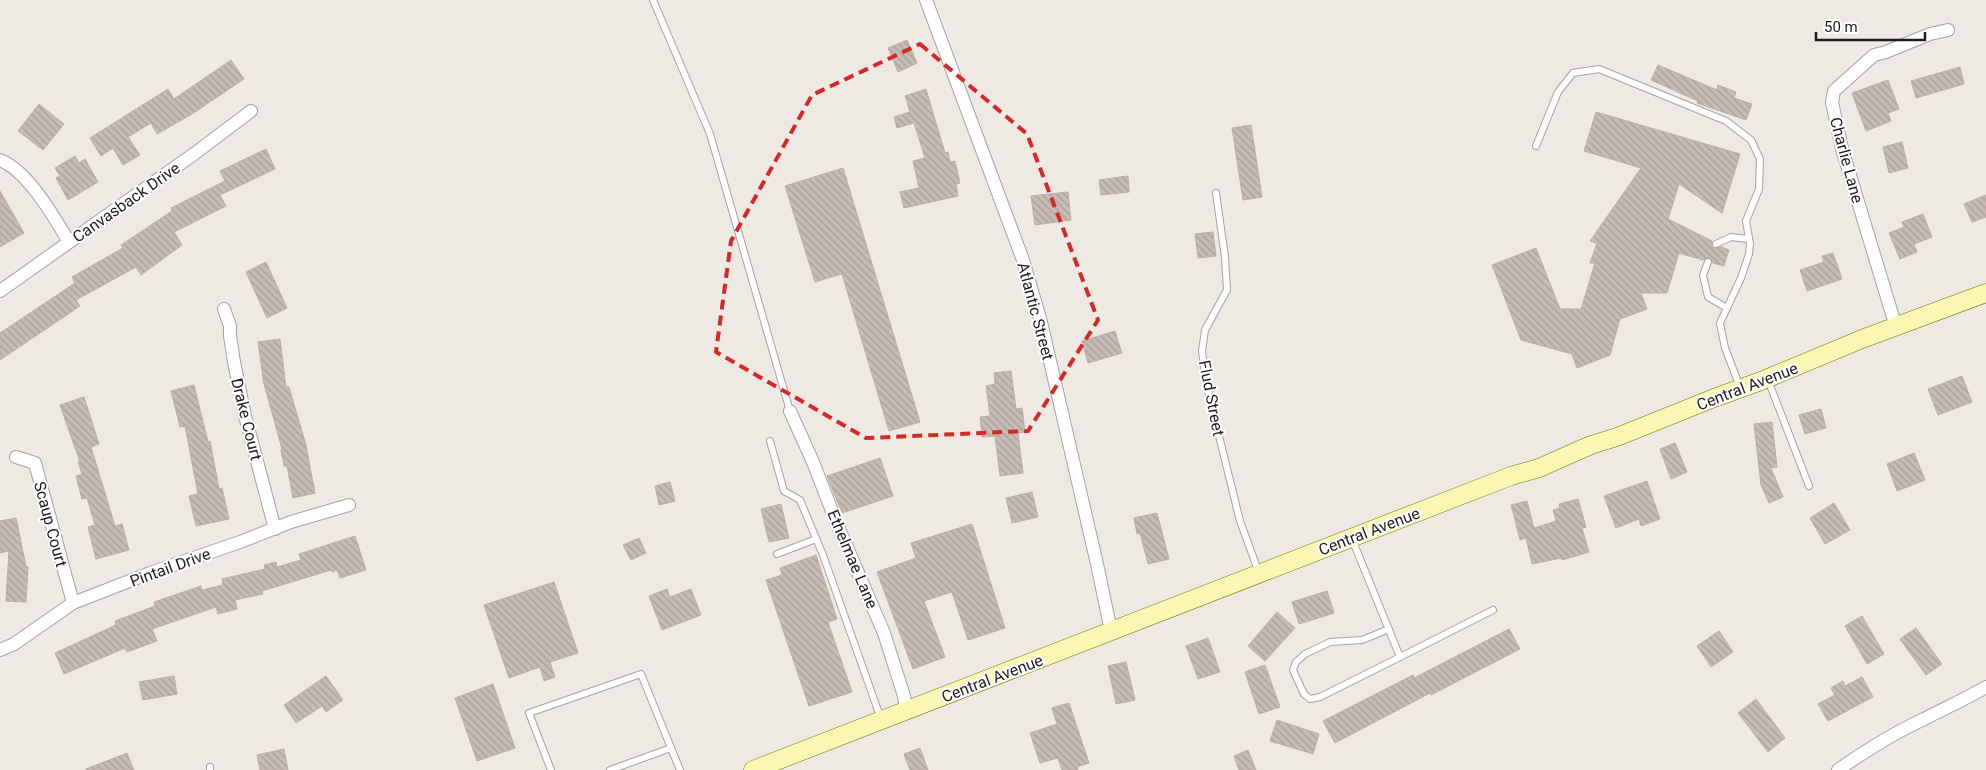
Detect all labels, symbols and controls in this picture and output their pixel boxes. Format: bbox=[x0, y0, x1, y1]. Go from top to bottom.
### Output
scale bar bbox=[1816, 10, 1925, 42]
text: 50 m bbox=[1824, 18, 1858, 36]
street label: Charlie Lane bbox=[1826, 115, 1867, 205]
street label: Canvasback Drive bbox=[69, 158, 184, 247]
street label: Atlantic Street bbox=[1013, 260, 1058, 362]
street label: Central Avenue bbox=[1694, 358, 1801, 415]
street label: Flud Street bbox=[1195, 359, 1228, 438]
street label: Drake Court bbox=[227, 376, 266, 462]
street label: Scaup Court bbox=[30, 479, 71, 569]
street label: Central Avenue bbox=[1316, 503, 1423, 560]
street label: Ethelmae Lane bbox=[823, 507, 882, 611]
street label: Pintail Drive bbox=[127, 544, 213, 591]
street label: Central Avenue bbox=[939, 650, 1046, 707]

